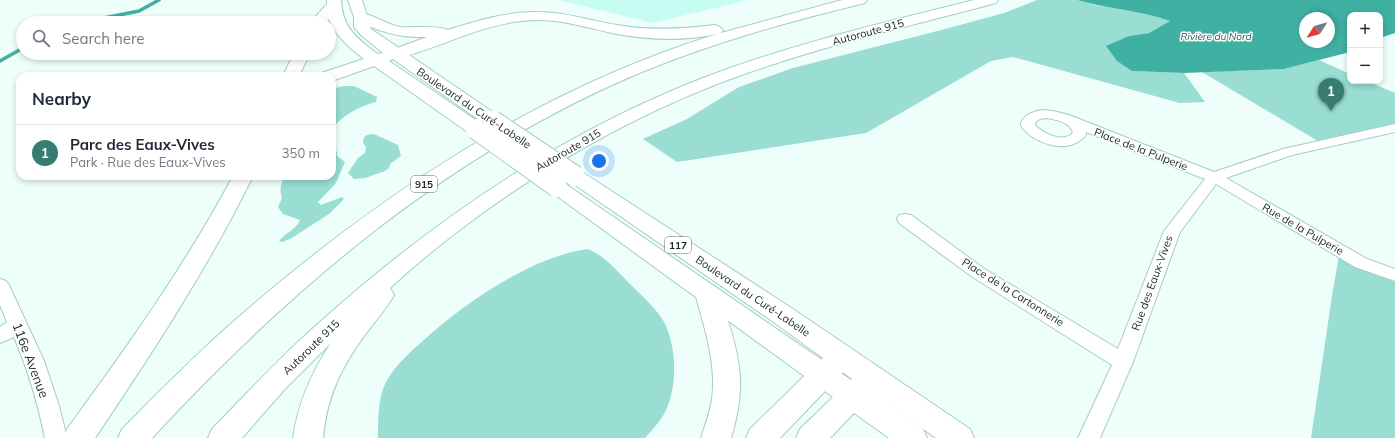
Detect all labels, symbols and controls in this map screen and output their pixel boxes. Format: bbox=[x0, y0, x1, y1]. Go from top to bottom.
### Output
north arrow bbox=[1299, 12, 1335, 48]
map controls bbox=[1347, 12, 1383, 84]
button: + bbox=[1347, 12, 1383, 48]
search box bbox=[16, 16, 336, 60]
street label: Autoroute 915 bbox=[831, 16, 906, 48]
icon: search bbox=[30, 27, 52, 49]
text: Search here bbox=[62, 29, 144, 48]
water label: Rivière du Nord bbox=[1180, 30, 1252, 43]
button: − bbox=[1347, 48, 1383, 84]
street label: Boulevard du Curé-Labelle bbox=[414, 64, 534, 152]
pin: 1 bbox=[1318, 78, 1344, 111]
text: Nearby bbox=[32, 88, 91, 109]
street label: Autoroute 915 bbox=[533, 125, 604, 174]
street label: Place de la Pulperie bbox=[1092, 125, 1190, 173]
text: Parc des Eaux-Vives bbox=[70, 135, 215, 154]
text: 1 bbox=[41, 145, 49, 161]
text: 350 m bbox=[282, 145, 320, 161]
your location bbox=[589, 151, 609, 171]
text: Park · Rue des Eaux-Vives bbox=[70, 154, 226, 170]
road number: 915 bbox=[411, 176, 437, 192]
street label: Rue de la Pulperie bbox=[1260, 200, 1346, 258]
street label: Rue des Eaux-Vives bbox=[1128, 233, 1176, 333]
road number: 117 bbox=[665, 237, 691, 253]
street label: Boulevard du Curé-Labelle bbox=[693, 252, 813, 340]
street label: Place de la Cartonnerie bbox=[959, 255, 1067, 329]
street label: Autoroute 915 bbox=[280, 316, 343, 378]
street label: 116e Avenue bbox=[9, 320, 53, 400]

